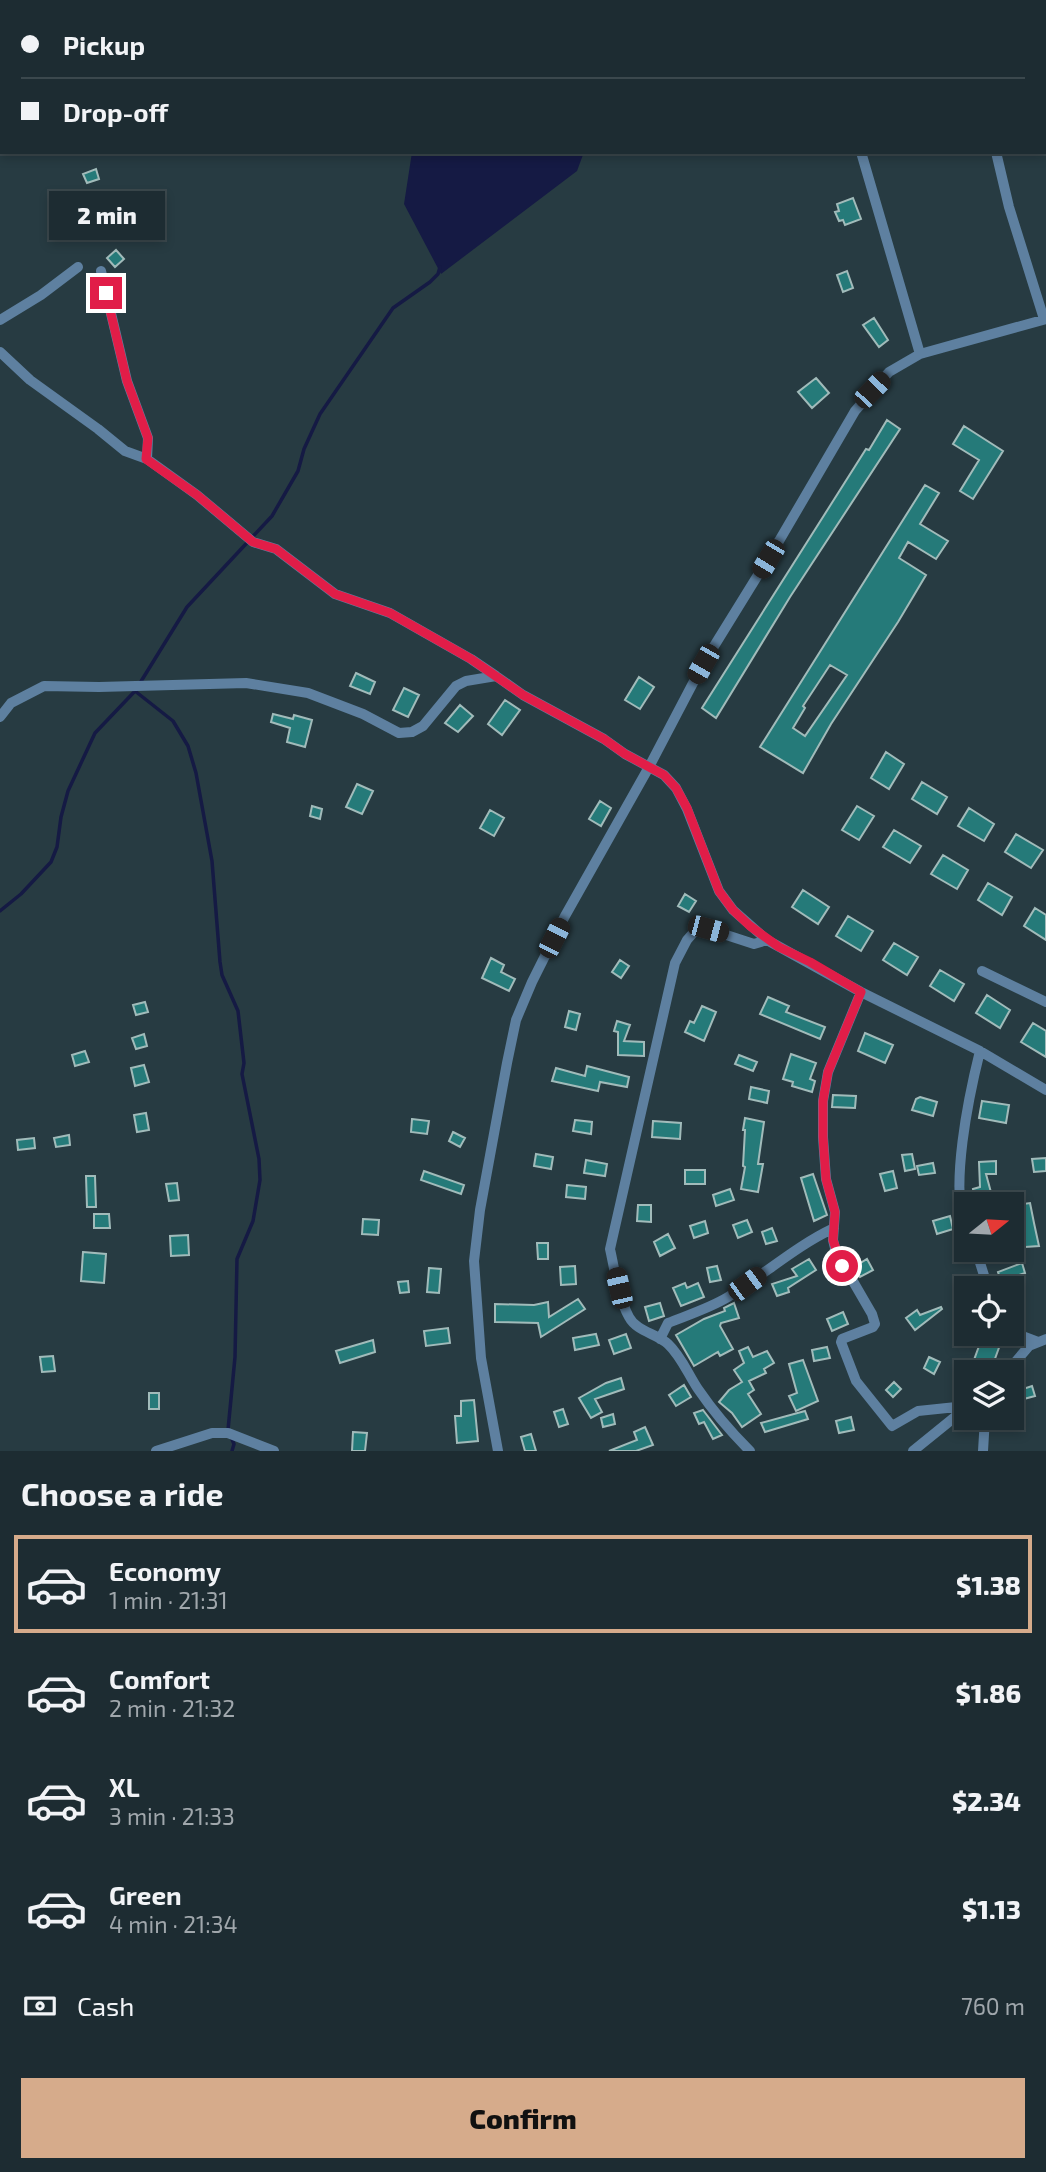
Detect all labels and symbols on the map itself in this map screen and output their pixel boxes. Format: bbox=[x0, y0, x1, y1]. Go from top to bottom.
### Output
callout: 2 min bbox=[48, 191, 164, 240]
route end bbox=[90, 277, 122, 309]
car bbox=[850, 368, 895, 412]
car bbox=[749, 536, 788, 582]
car bbox=[684, 641, 723, 687]
car bbox=[685, 913, 732, 945]
car bbox=[536, 915, 573, 961]
north arrow bbox=[954, 1192, 1024, 1262]
route start bbox=[826, 1250, 858, 1282]
car bbox=[724, 1263, 771, 1305]
car bbox=[605, 1265, 634, 1311]

